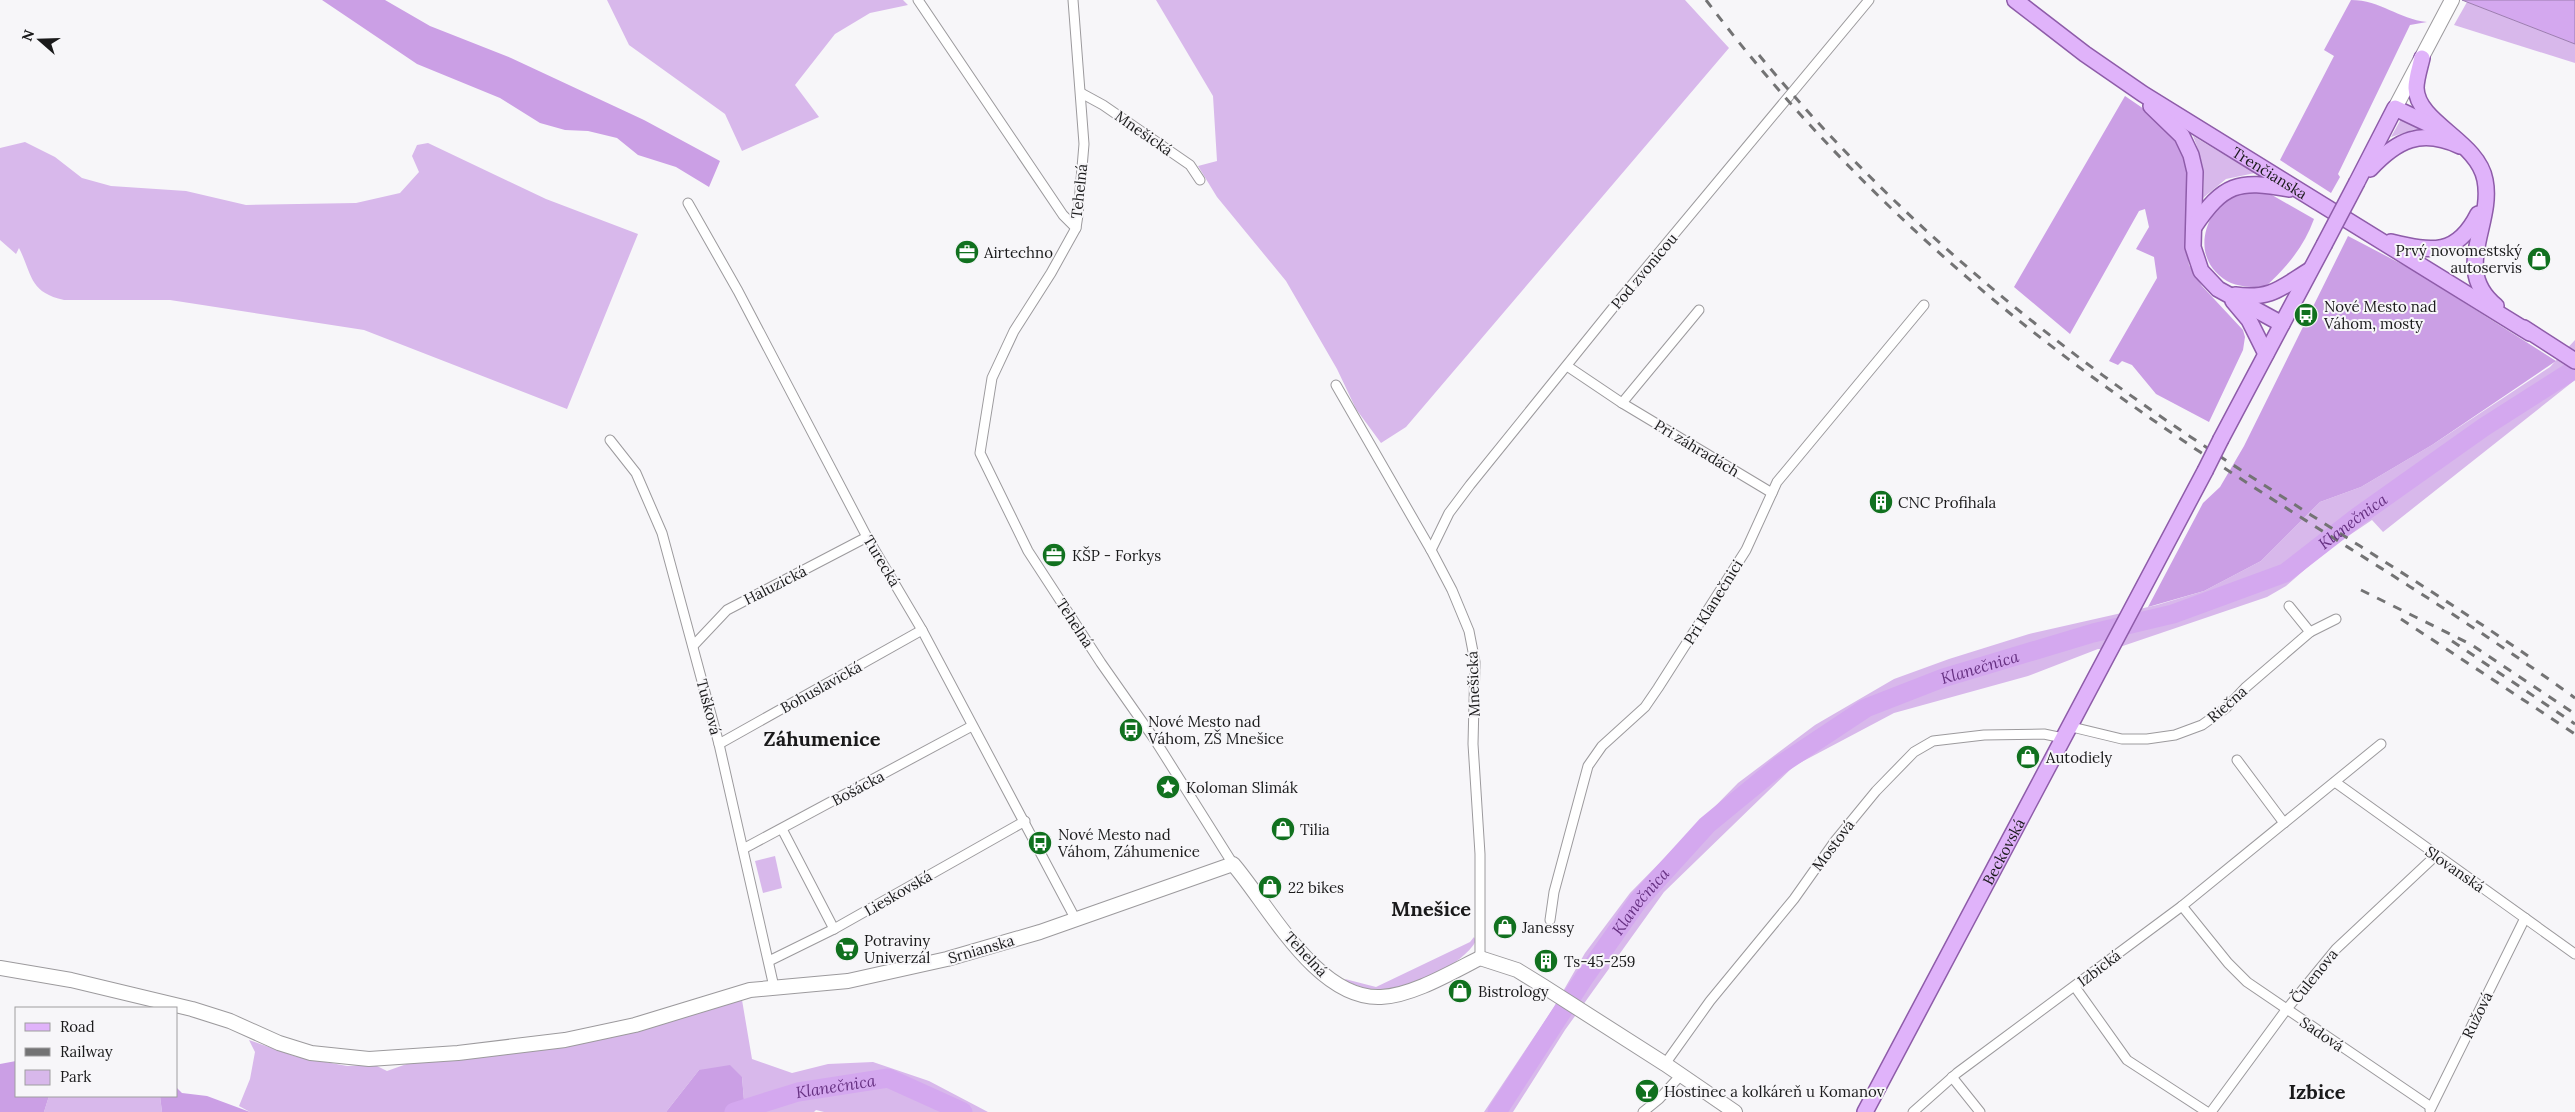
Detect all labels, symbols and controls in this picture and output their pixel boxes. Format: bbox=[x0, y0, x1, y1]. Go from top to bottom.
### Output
north arrow bbox=[15, 15, 65, 65]
text: N bbox=[17, 27, 38, 44]
street label: Mnešická bbox=[1112, 106, 1177, 160]
street label: Trenčianska bbox=[2229, 142, 2311, 203]
street label: Tehelná bbox=[1067, 162, 1091, 219]
street label: Pod zvonicou bbox=[1607, 229, 1681, 313]
office icon: Airtechno bbox=[954, 239, 980, 265]
place label: Prvý novomestský autoservis bbox=[2396, 241, 2522, 277]
place label: Airtechno bbox=[983, 243, 1053, 262]
shop icon: Prvý novomestský autoservis bbox=[2526, 246, 2552, 272]
place label: Nové Mesto nad Váhom, mosty bbox=[2323, 297, 2437, 333]
bus stop icon: Nové Mesto nad Váhom, mosty bbox=[2293, 302, 2319, 328]
street label: Pri záhradách bbox=[1651, 415, 1743, 481]
building icon: CNC Profihala bbox=[1868, 489, 1894, 515]
water label: Klanečnica bbox=[2314, 489, 2391, 553]
place label: CNC Profihala bbox=[1898, 493, 1997, 512]
street label: Turecká bbox=[859, 532, 905, 590]
office icon: KŠP - Forkys bbox=[1041, 542, 1067, 568]
place label: KŠP - Forkys bbox=[1072, 546, 1161, 565]
street label: Pri Klanečnici bbox=[1679, 556, 1747, 648]
street label: Haluzická bbox=[740, 561, 810, 609]
street label: Tehelná bbox=[1052, 595, 1098, 651]
water label: Klanečnica bbox=[1938, 646, 2021, 688]
street label: Mnešická bbox=[1462, 650, 1484, 717]
street label: Bohuslavická bbox=[777, 657, 865, 717]
street label: Tušková bbox=[692, 677, 726, 737]
street label: Riečna bbox=[2203, 681, 2251, 726]
place label: Nové Mesto nad Váhom, ZŠ Mnešice bbox=[1147, 712, 1284, 748]
bus stop icon: Nové Mesto nad Váhom, ZŠ Mnešice bbox=[1118, 717, 1144, 743]
district label: Záhumenice bbox=[764, 726, 881, 751]
shop icon: Autodiely bbox=[2015, 744, 2041, 770]
place label: Autodiely bbox=[2045, 748, 2112, 767]
street label: Bošácka bbox=[829, 766, 888, 810]
place icon: Koloman Slimák bbox=[1155, 774, 1181, 800]
place label: Koloman Slimák bbox=[1186, 778, 1298, 797]
street label: Mostová bbox=[1808, 815, 1859, 874]
street label: Beckovská bbox=[1978, 815, 2029, 888]
shop icon: Tilia bbox=[1270, 816, 1296, 842]
place label: Tilia bbox=[1300, 820, 1330, 839]
place label: Nové Mesto nad Váhom, Záhumenice bbox=[1057, 825, 1200, 861]
bus stop icon: Nové Mesto nad Váhom, Záhumenice bbox=[1027, 830, 1053, 856]
street label: Slovanská bbox=[2422, 842, 2489, 897]
water label: Klanečnica bbox=[1607, 863, 1673, 939]
street label: Lieskovská bbox=[861, 866, 935, 920]
shop icon: 22 bikes bbox=[1257, 874, 1283, 900]
place label: 22 bikes bbox=[1288, 878, 1344, 897]
district label: Mnešice bbox=[1391, 896, 1471, 921]
shop icon: Janessy bbox=[1492, 914, 1518, 940]
place label: Janessy bbox=[1521, 918, 1574, 937]
street label: Tehelná bbox=[1280, 927, 1332, 981]
street label: Srnianska bbox=[946, 930, 1016, 967]
place label: Potraviny Univerzál bbox=[864, 931, 930, 967]
supermarket icon: Potraviny Univerzál bbox=[834, 936, 860, 962]
street label: Izbická bbox=[2074, 945, 2125, 990]
street label: Čulenova bbox=[2286, 945, 2342, 1007]
building icon: Ts-45-259 bbox=[1533, 948, 1559, 974]
place label: Ts-45-259 bbox=[1564, 952, 1636, 971]
shop icon: Bistrology bbox=[1447, 978, 1473, 1004]
place label: Bistrology bbox=[1478, 982, 1549, 1001]
street label: Ružová bbox=[2458, 988, 2497, 1042]
legend bbox=[15, 1007, 178, 1097]
street label: Sadová bbox=[2296, 1012, 2348, 1056]
text: Road bbox=[60, 1017, 95, 1036]
text: Railway bbox=[60, 1042, 113, 1061]
text: Park bbox=[60, 1067, 91, 1086]
water label: Klanečnica bbox=[794, 1070, 877, 1102]
bar icon: Hostinec a kolkáreň u Komanov bbox=[1634, 1078, 1660, 1104]
district label: Izbice bbox=[2289, 1079, 2346, 1104]
place label: Hostinec a kolkáreň u Komanov bbox=[1664, 1082, 1885, 1101]

